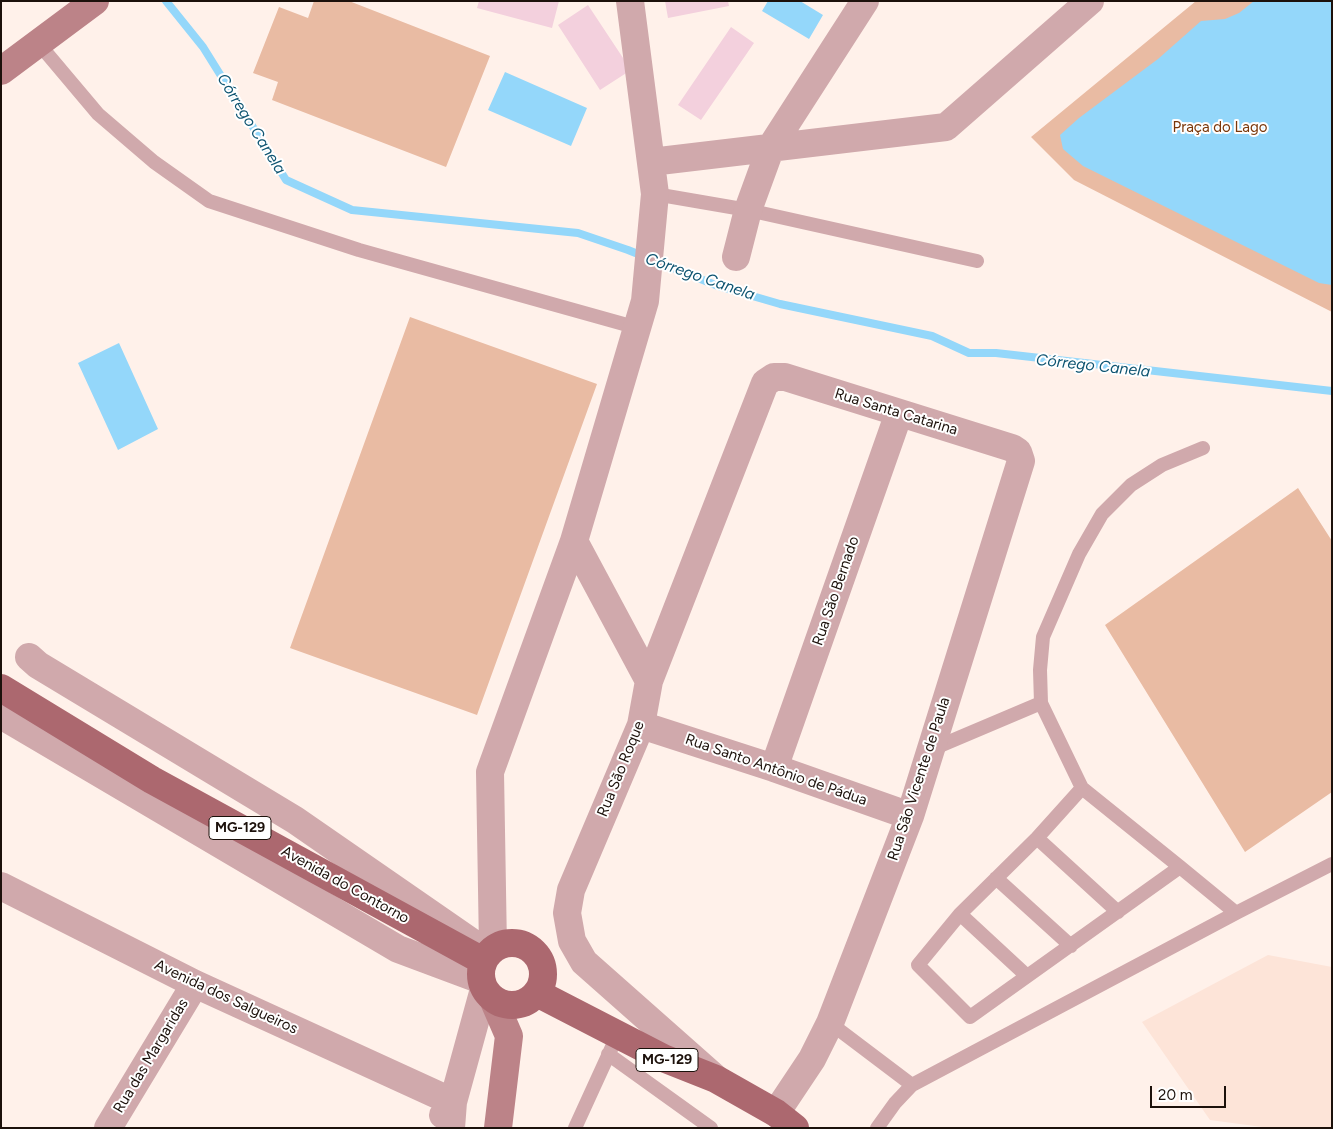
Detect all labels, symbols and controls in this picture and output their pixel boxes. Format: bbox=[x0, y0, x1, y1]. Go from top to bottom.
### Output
water label: Córrego Canela bbox=[212, 70, 290, 178]
park label: Praça do Lago bbox=[1173, 119, 1267, 137]
water label: Córrego Canela bbox=[643, 249, 757, 305]
water label: Córrego Canela bbox=[1035, 350, 1151, 382]
street label: Rua Santa Catarina bbox=[832, 385, 960, 439]
street label: Rua São Bernado bbox=[809, 534, 863, 648]
street label: Rua São Vicente de Paula bbox=[884, 695, 954, 863]
street label: Rua São Roque bbox=[594, 718, 648, 820]
street label: Rua Santo Antônio de Pádua bbox=[683, 730, 869, 810]
road number: MG-129 bbox=[209, 816, 271, 840]
street label: Avenida do Contorno bbox=[278, 842, 412, 928]
street label: Avenida dos Salgueiros bbox=[152, 956, 300, 1038]
street label: Rua das Margaridas bbox=[110, 996, 192, 1116]
road number: MG-129 bbox=[636, 1048, 698, 1072]
scale bar bbox=[1153, 1076, 1229, 1108]
text: 20 m bbox=[1158, 1086, 1192, 1104]

